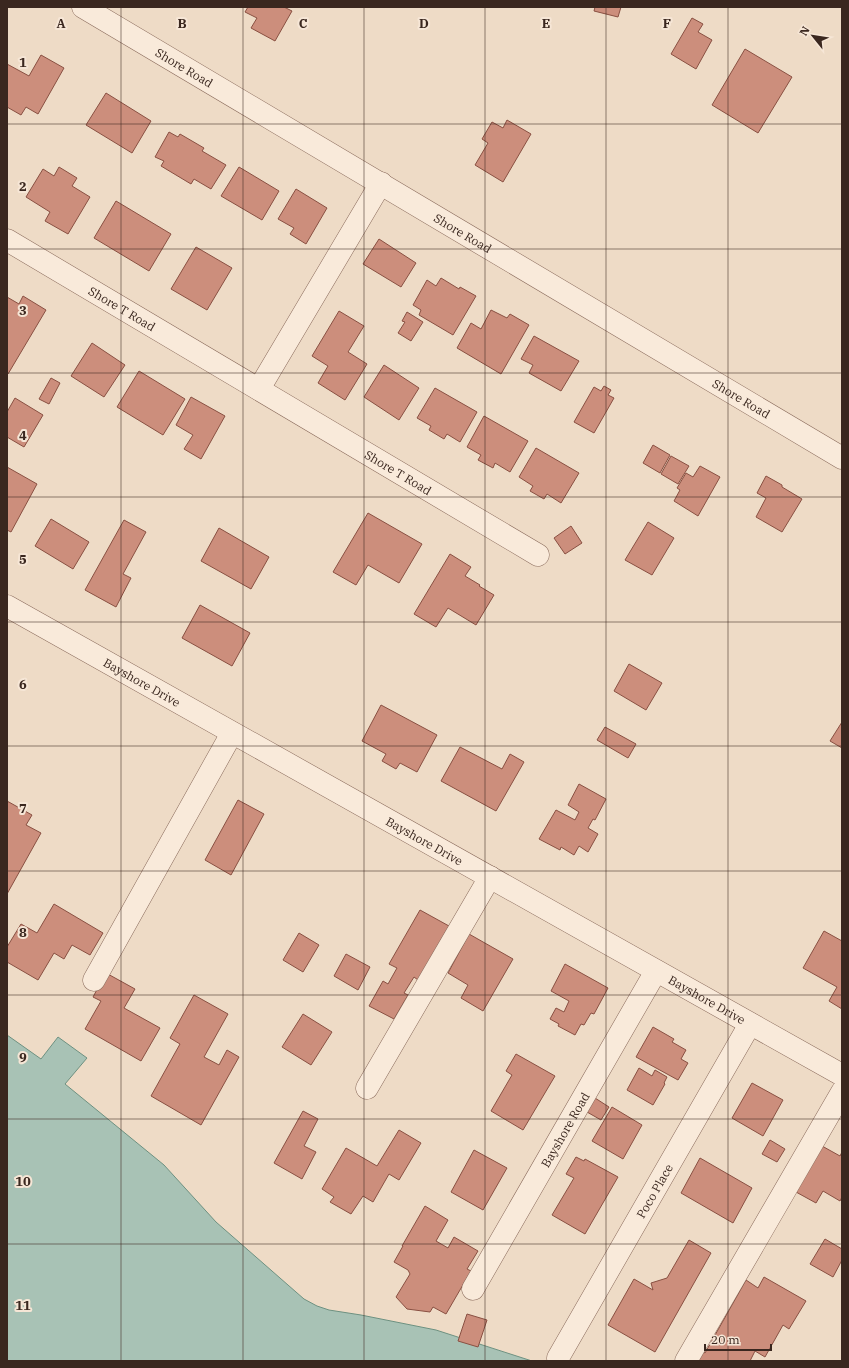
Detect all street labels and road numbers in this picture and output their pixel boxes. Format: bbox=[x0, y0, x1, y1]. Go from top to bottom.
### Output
street label: Shore Road bbox=[153, 44, 216, 90]
street label: Shore Road bbox=[431, 210, 495, 256]
street label: Shore T Road bbox=[86, 283, 158, 334]
street label: Shore Road bbox=[710, 375, 773, 421]
street label: Shore T Road bbox=[362, 447, 434, 498]
street label: Bayshore Drive bbox=[101, 654, 183, 709]
street label: Bayshore Drive bbox=[384, 813, 466, 868]
street label: Bayshore Drive bbox=[666, 972, 748, 1027]
street label: Bayshore Road bbox=[537, 1089, 592, 1170]
street label: Poco Place bbox=[633, 1161, 676, 1220]

